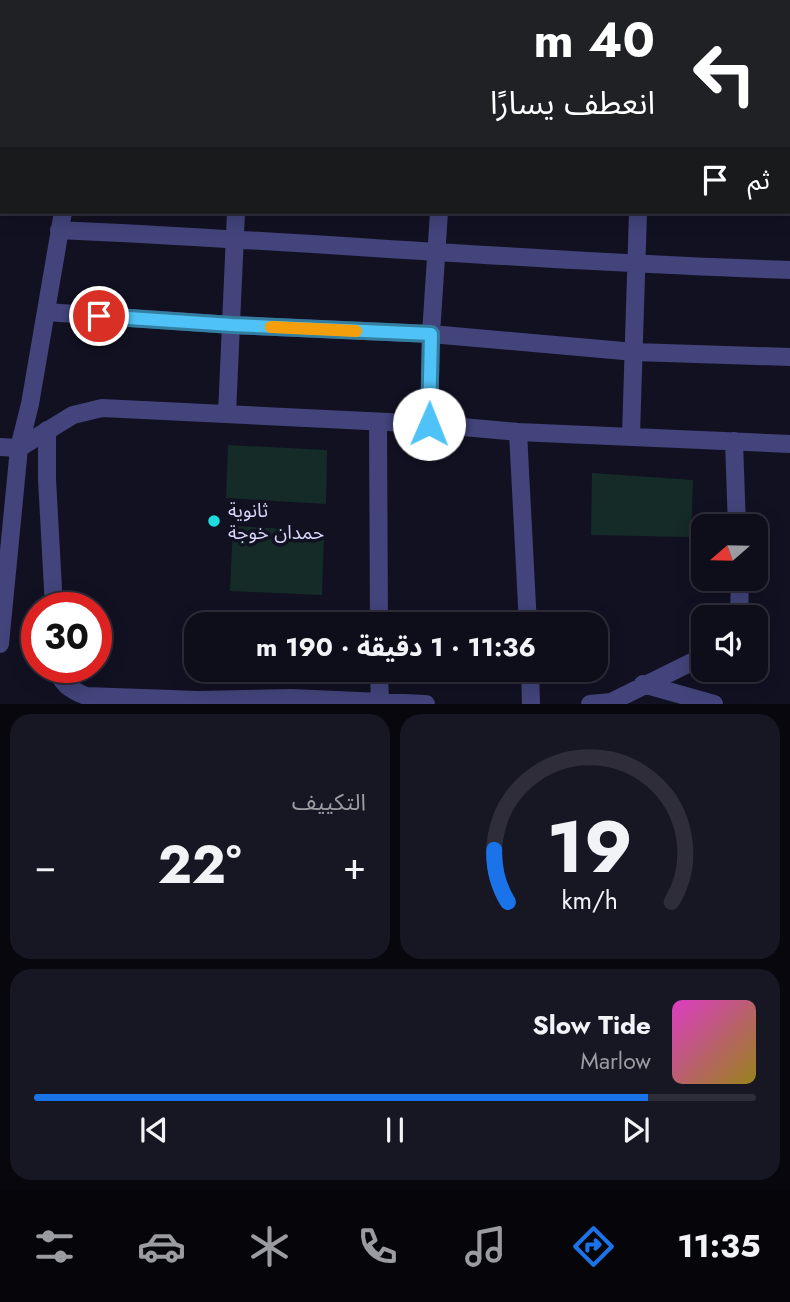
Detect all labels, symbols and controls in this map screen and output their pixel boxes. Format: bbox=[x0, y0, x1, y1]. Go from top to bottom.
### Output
text: 40 m bbox=[533, 5, 655, 75]
icon: left bbox=[679, 28, 770, 119]
text: انعطف يسارًا bbox=[490, 80, 655, 126]
icon: arrive bbox=[696, 161, 734, 199]
text: ثم bbox=[748, 161, 770, 199]
pin bbox=[69, 286, 129, 346]
icon: arrive bbox=[80, 297, 118, 335]
position arrow bbox=[392, 387, 466, 461]
place label: ثانوية حمدان خوجة bbox=[228, 497, 324, 546]
marker: ثانوية حمدان خوجة bbox=[206, 513, 222, 529]
north arrow bbox=[691, 514, 768, 592]
map controls bbox=[691, 514, 768, 682]
speed limit sign: 30 bbox=[21, 592, 112, 683]
button: sound bbox=[691, 605, 768, 682]
text: 11:36 · 1 دقيقة · 190 m bbox=[256, 628, 536, 666]
text: التكييف bbox=[292, 785, 366, 819]
text: 19 bbox=[547, 795, 633, 900]
text: 22° bbox=[158, 827, 241, 903]
text: − bbox=[34, 838, 56, 893]
text: + bbox=[343, 838, 366, 893]
text: km/h bbox=[562, 882, 618, 918]
text: Slow Tide bbox=[532, 1006, 651, 1044]
text: Marlow bbox=[580, 1044, 651, 1078]
icon: previous bbox=[135, 1111, 173, 1149]
icon: pause bbox=[376, 1111, 414, 1149]
icon: next bbox=[617, 1111, 655, 1149]
icon: filters bbox=[30, 1222, 79, 1271]
icon: car bbox=[137, 1222, 186, 1271]
icon: climate bbox=[245, 1222, 294, 1271]
icon: phone bbox=[353, 1222, 402, 1271]
icon: music bbox=[461, 1222, 510, 1271]
icon: directions bbox=[569, 1222, 618, 1271]
text: 11:35 bbox=[677, 1223, 761, 1269]

